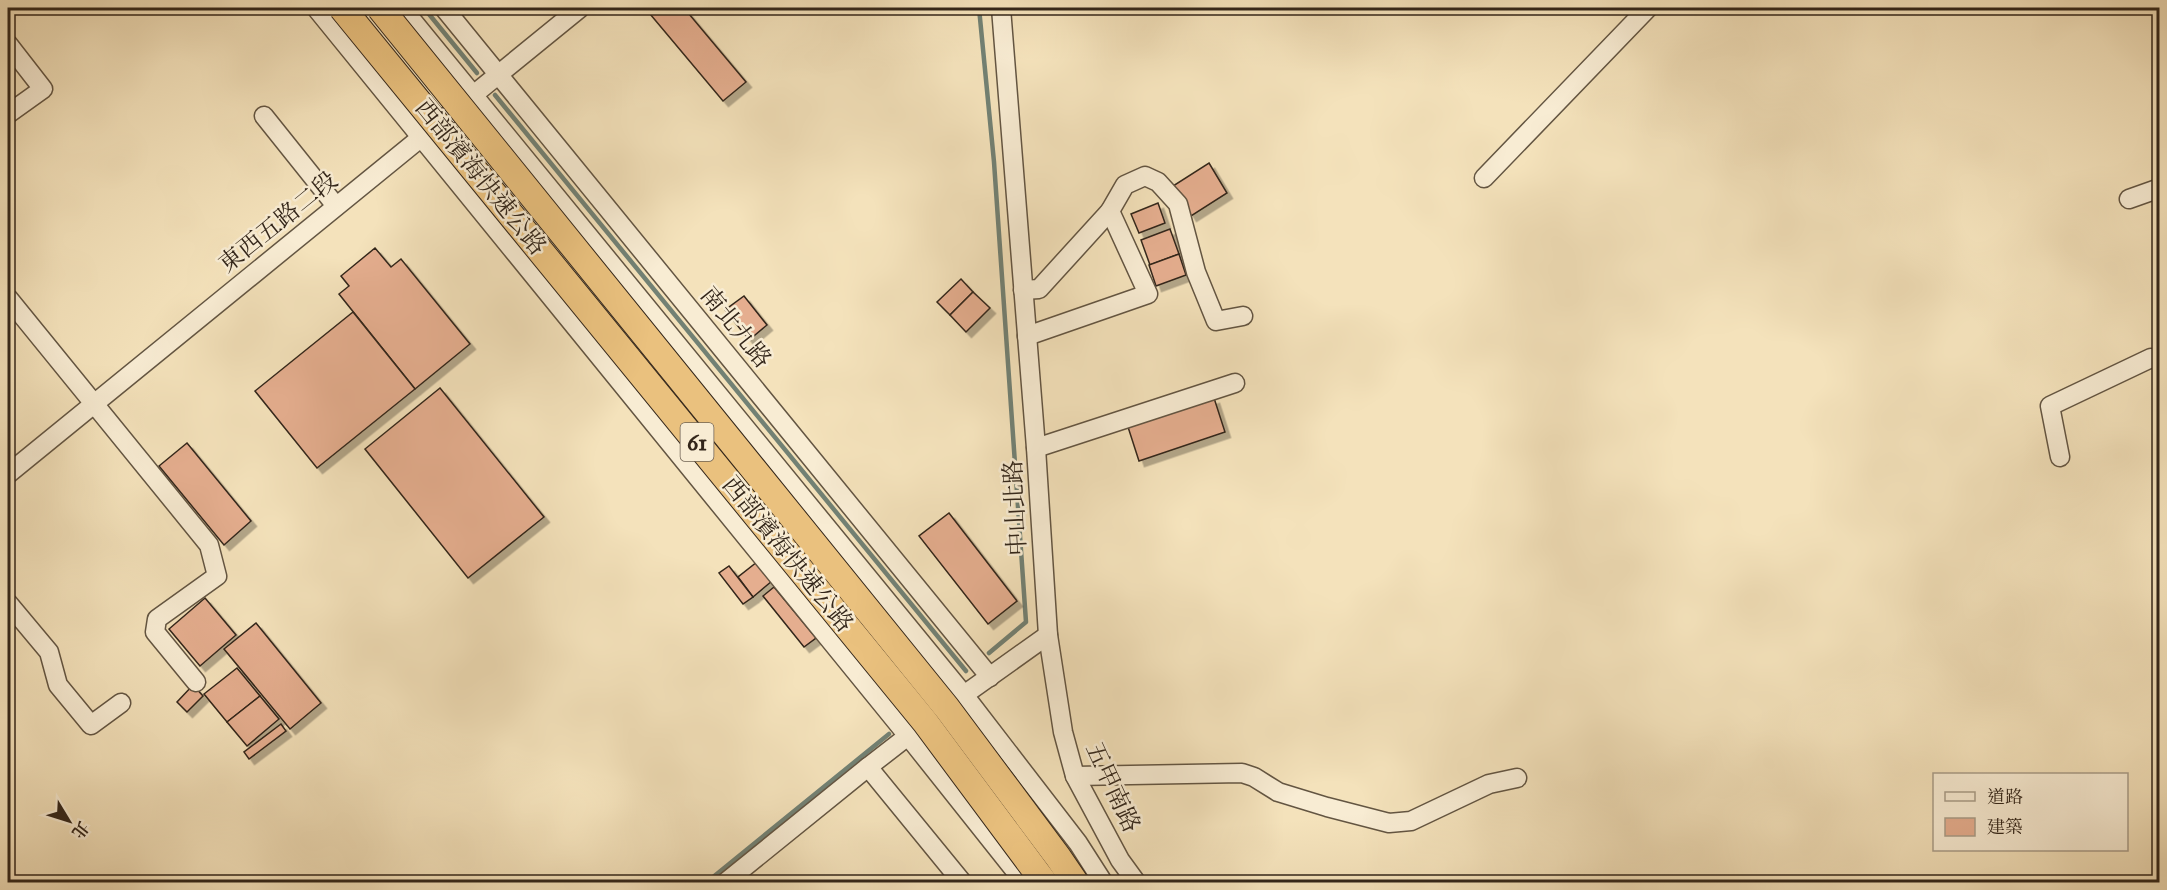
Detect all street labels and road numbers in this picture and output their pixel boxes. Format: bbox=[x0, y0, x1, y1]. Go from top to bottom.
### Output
street label: 西部濱海快速公路 bbox=[409, 93, 553, 261]
street label: 東西五路二段 bbox=[213, 165, 343, 279]
street label: 南北九路 bbox=[694, 280, 778, 374]
road number: 61 bbox=[680, 423, 714, 461]
street label: 中山北路 bbox=[998, 459, 1032, 557]
street label: 西部濱海快速公路 bbox=[716, 470, 860, 638]
street label: 五甲南路 bbox=[1079, 737, 1147, 837]

